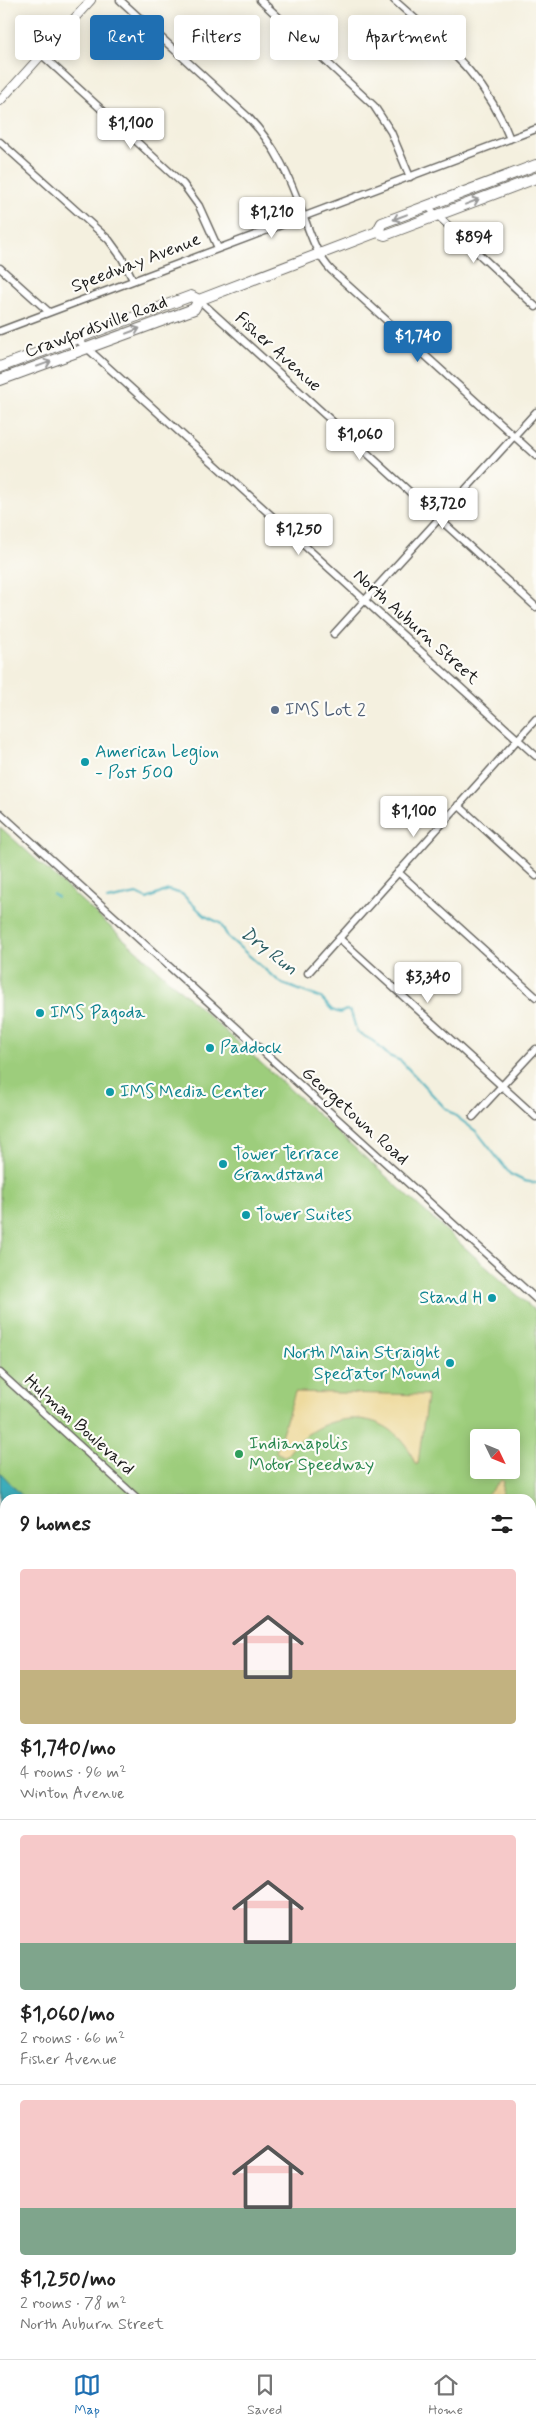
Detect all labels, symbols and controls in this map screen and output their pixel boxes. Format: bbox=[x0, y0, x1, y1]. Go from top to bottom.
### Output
chip: Buy bbox=[15, 15, 80, 60]
chip: Rent bbox=[90, 15, 164, 60]
chip: Filters bbox=[174, 15, 260, 60]
chip: New bbox=[270, 15, 338, 60]
chip: Apartment bbox=[348, 15, 466, 60]
pin: $1,100 bbox=[90, 108, 172, 150]
text: $1,100 bbox=[108, 113, 154, 134]
pin: $1,210 bbox=[231, 196, 313, 239]
one-way arrow bbox=[464, 197, 479, 206]
text: $1,210 bbox=[250, 202, 294, 223]
one-way arrow bbox=[392, 213, 407, 222]
pin: $894 bbox=[444, 222, 504, 264]
street label: Speedway Avenue bbox=[68, 227, 204, 299]
text: $894 bbox=[455, 227, 493, 248]
street label: Crawfordsville Road bbox=[21, 290, 171, 366]
street label: Fisher Avenue bbox=[230, 307, 326, 397]
pin: $1,740 bbox=[377, 320, 459, 363]
one-way arrow bbox=[125, 326, 141, 335]
text: $1,740 bbox=[395, 326, 441, 347]
one-way arrow bbox=[36, 359, 51, 368]
pin: $1,060 bbox=[319, 418, 401, 461]
text: $1,060 bbox=[337, 424, 383, 445]
pin: $3,720 bbox=[402, 488, 484, 530]
text: $3,720 bbox=[420, 493, 466, 514]
pin: $1,250 bbox=[258, 514, 340, 556]
text: $1,250 bbox=[276, 519, 322, 540]
street label: North Auburn Street bbox=[348, 564, 484, 690]
place label: IMS Lot 2 bbox=[285, 698, 366, 722]
marker: IMS Lot 2 bbox=[269, 704, 281, 716]
place label: American Legion - Post 500 bbox=[95, 740, 219, 785]
marker: American Legion - Post 500 bbox=[79, 756, 91, 768]
pin: $1,100 bbox=[373, 796, 455, 838]
text: $1,100 bbox=[391, 801, 437, 822]
water label: Dry Run bbox=[235, 921, 303, 981]
pin: $3,340 bbox=[387, 962, 469, 1004]
text: $3,340 bbox=[405, 967, 451, 988]
place label: IMS Pagoda bbox=[50, 1001, 146, 1025]
marker: IMS Pagoda bbox=[34, 1007, 46, 1019]
place label: Paddock bbox=[220, 1036, 282, 1060]
marker: Paddock bbox=[204, 1042, 216, 1054]
street label: Georgetown Road bbox=[296, 1061, 414, 1171]
place label: IMS Media Center bbox=[120, 1080, 267, 1104]
marker: IMS Media Center bbox=[104, 1086, 116, 1098]
place label: Tower Terrace Grandstand bbox=[233, 1142, 339, 1187]
marker: Tower Terrace Grandstand bbox=[217, 1158, 229, 1170]
place label: Tower Suites bbox=[256, 1203, 352, 1227]
marker: Tower Suites bbox=[240, 1209, 252, 1221]
place label: Stand H bbox=[419, 1286, 482, 1310]
marker: Stand H bbox=[486, 1292, 498, 1304]
place label: North Main Straight Spectator Mound bbox=[283, 1341, 440, 1386]
marker: North Main Straight Spectator Mound bbox=[444, 1357, 456, 1369]
street label: Hulman Boulevard bbox=[19, 1369, 139, 1481]
north arrow bbox=[470, 1429, 520, 1479]
map controls bbox=[470, 1429, 520, 1479]
place label: Indianapolis Motor Speedway bbox=[249, 1432, 374, 1477]
marker: Indianapolis Motor Speedway bbox=[233, 1448, 245, 1460]
text: 9 homes bbox=[20, 1510, 91, 1538]
icon: filters bbox=[488, 1510, 516, 1538]
icon: home bbox=[223, 1602, 313, 1692]
text: $1,740/mo bbox=[20, 1734, 116, 1762]
text: 4 rooms · 96 m² bbox=[20, 1762, 126, 1783]
text: Winton Avenue bbox=[20, 1783, 125, 1804]
icon: home bbox=[223, 1867, 313, 1957]
text: $1,060/mo bbox=[20, 2000, 115, 2028]
text: 2 rooms · 66 m² bbox=[20, 2028, 125, 2049]
text: Fisher Avenue bbox=[20, 2049, 117, 2070]
icon: home bbox=[223, 2132, 313, 2222]
text: $1,250/mo bbox=[20, 2265, 116, 2293]
text: 2 rooms · 78 m² bbox=[20, 2293, 127, 2314]
text: North Auburn Street bbox=[20, 2314, 164, 2335]
tab: Map bbox=[73, 2371, 101, 2419]
tab: Saved bbox=[247, 2371, 282, 2419]
tab: Home bbox=[428, 2371, 463, 2419]

